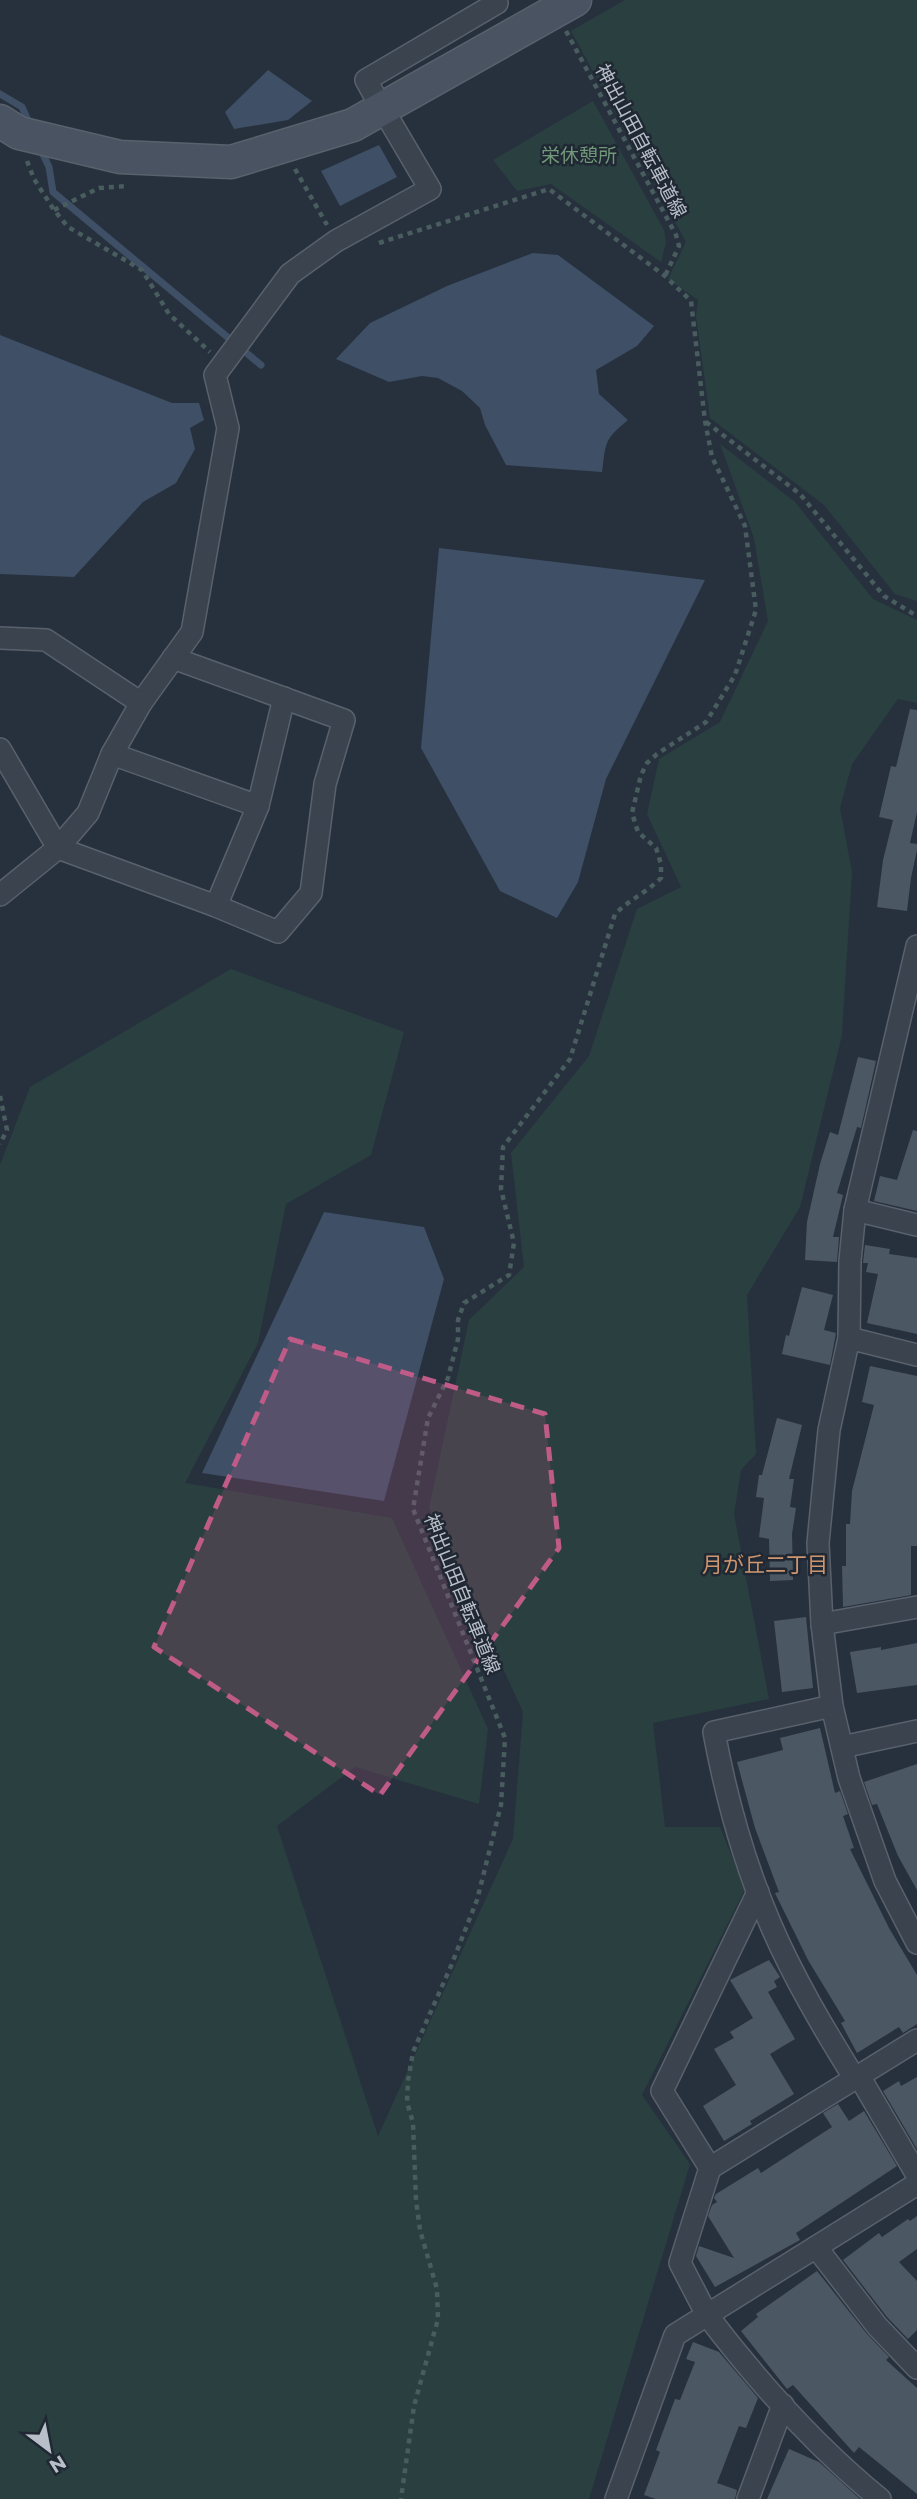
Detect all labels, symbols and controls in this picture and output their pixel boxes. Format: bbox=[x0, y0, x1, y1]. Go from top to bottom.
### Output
street label: 神出山田自転車道線 bbox=[591, 60, 691, 222]
park label: 栄休憩所 bbox=[541, 144, 617, 167]
street label: 神出山田自転車道線 bbox=[419, 1510, 505, 1678]
district label: 月が丘二丁目 bbox=[702, 1552, 828, 1577]
north arrow bbox=[14, 2415, 84, 2485]
text: N bbox=[45, 2450, 70, 2478]

